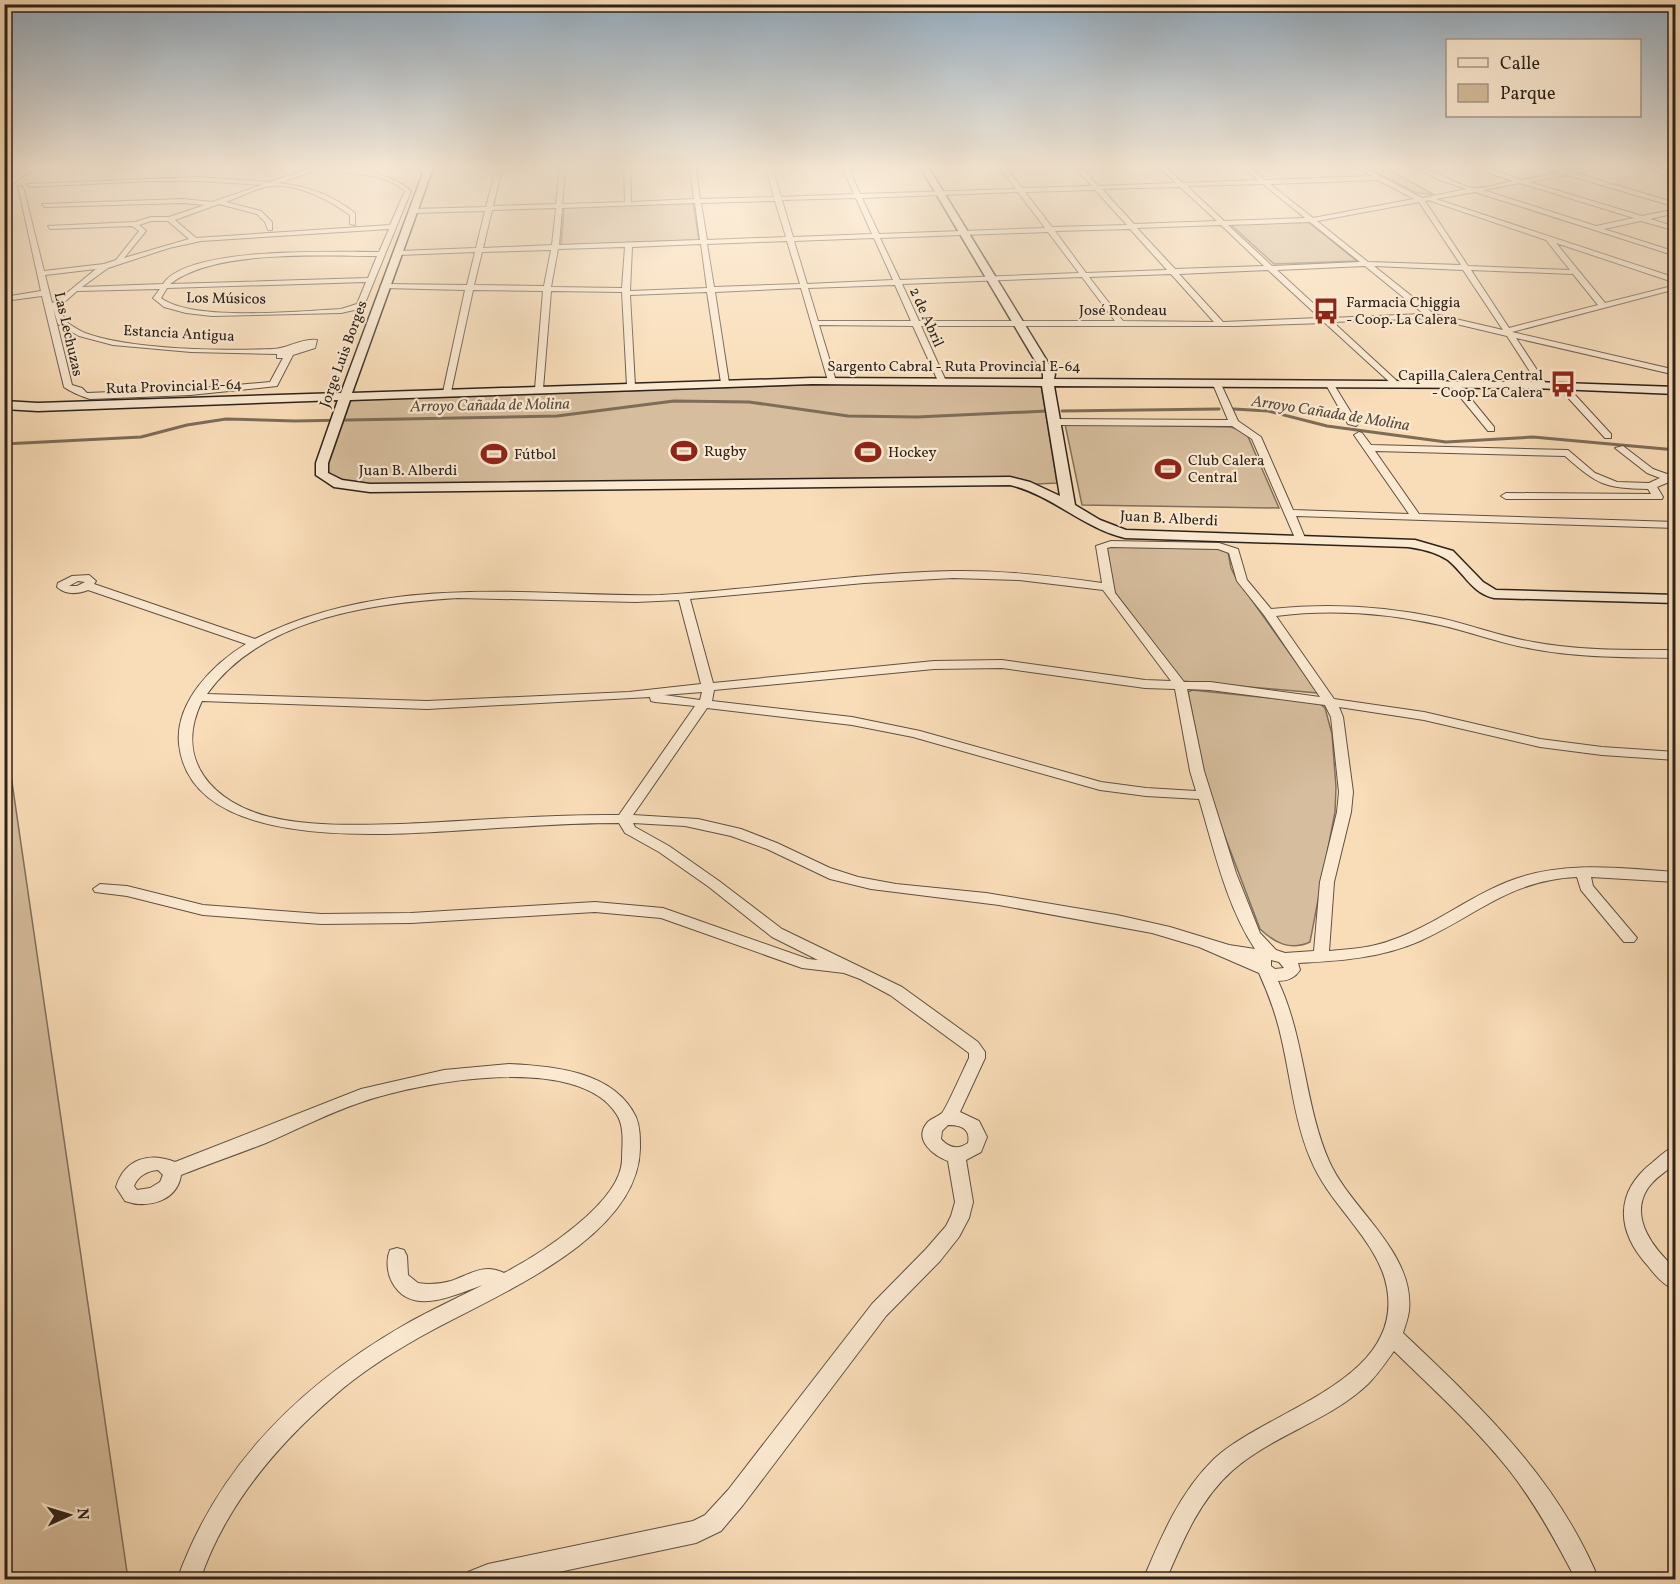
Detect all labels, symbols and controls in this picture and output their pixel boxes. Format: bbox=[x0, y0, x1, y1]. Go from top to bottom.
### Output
legend bbox=[1446, 39, 1641, 117]
text: Calle bbox=[1500, 52, 1540, 77]
text: Parque bbox=[1500, 82, 1555, 107]
street label: 2 de Abril bbox=[903, 284, 948, 351]
street label: Los Músicos bbox=[186, 288, 266, 311]
street label: Las Lechuzas bbox=[48, 290, 87, 379]
place label: Farmacia Chiggia - Coop. La Calera bbox=[1346, 293, 1460, 331]
bus stop icon: Farmacia Chiggia - Coop. La Calera bbox=[1311, 296, 1341, 326]
street label: Jorge Luis Borges bbox=[315, 298, 374, 411]
street label: José Rondeau bbox=[1079, 301, 1167, 322]
street label: Estancia Antigua bbox=[123, 321, 235, 348]
street label: Sargento Cabral - Ruta Provincial E-64 bbox=[827, 357, 1081, 378]
place label: Capilla Calera Central - Coop. La Calera bbox=[1398, 366, 1543, 404]
bus stop icon: Capilla Calera Central - Coop. La Calera bbox=[1548, 369, 1578, 399]
street label: Ruta Provincial E-64 bbox=[106, 375, 243, 400]
water label: Arroyo Cañada de Molina bbox=[1249, 390, 1412, 437]
water label: Arroyo Cañada de Molina bbox=[409, 394, 571, 418]
sports icon: Rugby bbox=[669, 436, 699, 466]
sports icon: Hockey bbox=[853, 437, 883, 467]
sports icon: Fútbol bbox=[479, 439, 509, 469]
place label: Rugby bbox=[704, 442, 747, 463]
place label: Hockey bbox=[888, 443, 937, 464]
place label: Fútbol bbox=[514, 445, 556, 466]
place label: Club Calera Central bbox=[1188, 451, 1265, 489]
sports icon: Club Calera Central bbox=[1153, 454, 1183, 484]
street label: Juan B. Alberdi bbox=[359, 461, 457, 482]
street label: Juan B. Alberdi bbox=[1119, 506, 1219, 533]
north arrow bbox=[39, 1485, 99, 1545]
text: N bbox=[71, 1508, 93, 1521]

